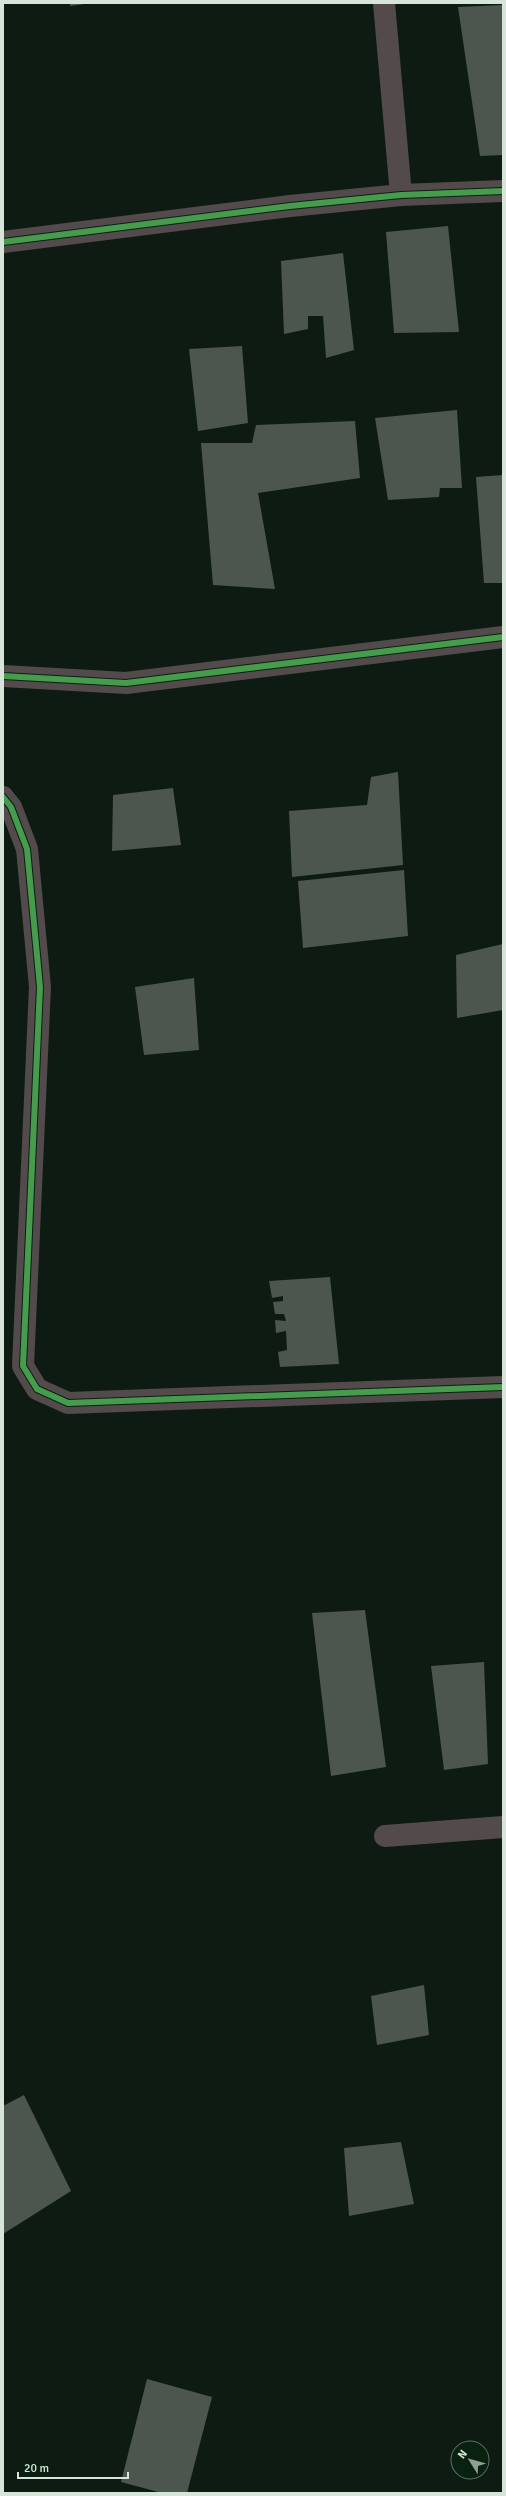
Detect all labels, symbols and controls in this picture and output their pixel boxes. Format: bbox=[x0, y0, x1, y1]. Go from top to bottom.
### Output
north arrow bbox=[450, 2440, 490, 2480]
text: N bbox=[455, 2447, 470, 2461]
scale bar bbox=[18, 2454, 128, 2480]
text: 20 m bbox=[24, 2461, 49, 2476]

